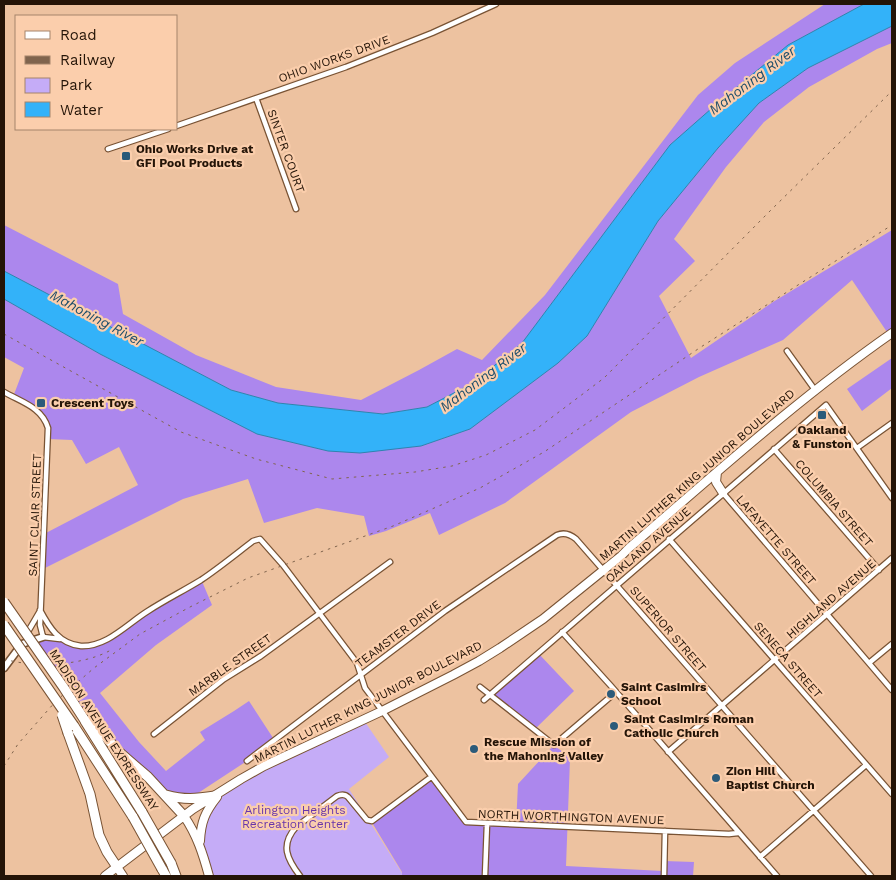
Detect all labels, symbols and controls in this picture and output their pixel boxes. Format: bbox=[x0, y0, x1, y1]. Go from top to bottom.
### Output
legend bbox=[15, 15, 178, 130]
text: Road bbox=[60, 26, 97, 44]
street label: OHIO WORKS DRIVE bbox=[276, 32, 392, 86]
water label: Mahoning River bbox=[706, 42, 799, 118]
text: Railway bbox=[60, 51, 115, 69]
text: Park bbox=[60, 76, 93, 94]
text: Water bbox=[60, 101, 103, 119]
street label: SINTER COURT bbox=[264, 107, 308, 195]
place label: Ohio Works Drive at GFI Pool Products bbox=[136, 142, 254, 170]
marker: Ohio Works Drive at GFI Pool Products bbox=[120, 150, 132, 162]
water label: Mahoning River bbox=[47, 287, 147, 350]
water label: Mahoning River bbox=[437, 339, 530, 415]
street label: MARTIN LUTHER KING JUNIOR BOULEVARD bbox=[597, 386, 797, 564]
place label: Crescent Toys bbox=[51, 396, 134, 410]
marker: Crescent Toys bbox=[35, 397, 47, 409]
marker: Oakland & Funston bbox=[816, 409, 828, 421]
place label: Oakland & Funston bbox=[792, 423, 852, 451]
street label: SAINT CLAIR STREET bbox=[26, 453, 44, 577]
street label: COLUMBIA STREET bbox=[792, 457, 876, 549]
street label: LAFAYETTE STREET bbox=[733, 492, 819, 588]
street label: OAKLAND AVENUE bbox=[603, 504, 694, 586]
street label: HIGHLAND AVENUE bbox=[784, 556, 879, 642]
street label: SUPERIOR STREET bbox=[627, 583, 709, 675]
street label: TEAMSTER DRIVE bbox=[353, 597, 444, 671]
street label: SENECA STREET bbox=[751, 619, 825, 701]
street label: MARBLE STREET bbox=[186, 631, 274, 699]
street label: MARTIN LUTHER KING JUNIOR BOULEVARD bbox=[252, 638, 484, 766]
street label: MADISON AVENUE EXPRESSWAY bbox=[47, 647, 162, 813]
place label: Saint Casimirs School bbox=[621, 680, 707, 708]
marker: Saint Casimirs School bbox=[605, 688, 617, 700]
place label: Saint Casimirs Roman Catholic Church bbox=[624, 712, 754, 740]
marker: Saint Casimirs Roman Catholic Church bbox=[608, 720, 620, 732]
place label: Rescue Mission of the Mahoning Valley bbox=[484, 735, 604, 763]
marker: Rescue Mission of the Mahoning Valley bbox=[468, 743, 480, 755]
place label: Zion Hill Baptist Church bbox=[726, 764, 815, 792]
marker: Zion Hill Baptist Church bbox=[710, 772, 722, 784]
park label: Arlington Heights Recreation Center bbox=[242, 803, 348, 831]
street label: NORTH WORTHINGTON AVENUE bbox=[478, 807, 665, 827]

